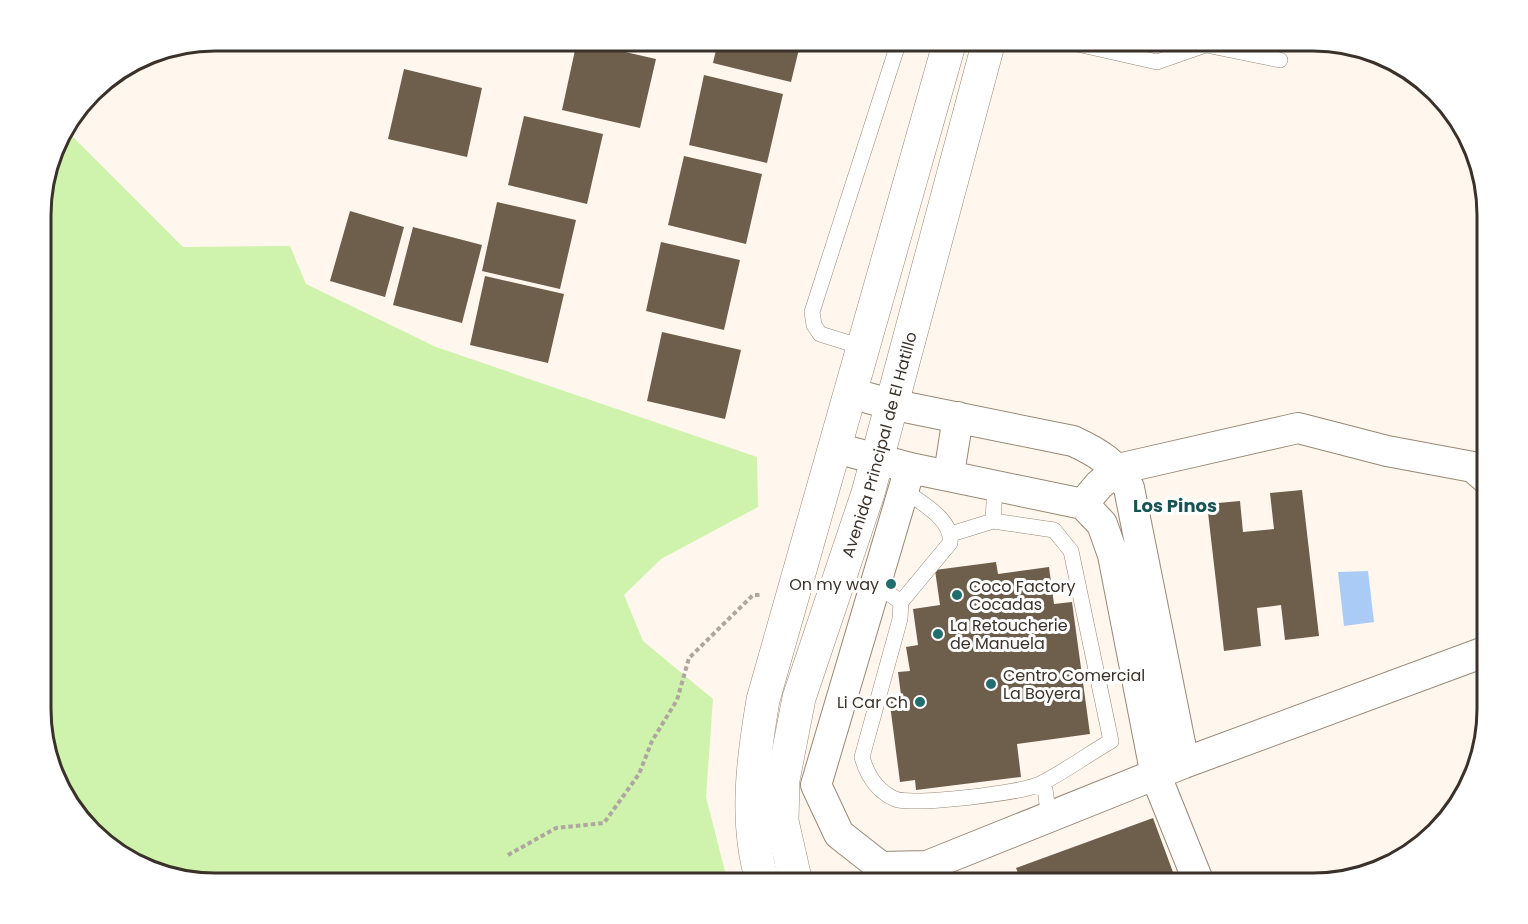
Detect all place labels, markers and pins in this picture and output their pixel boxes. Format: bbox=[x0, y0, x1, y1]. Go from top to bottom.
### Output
place label: On my way bbox=[789, 573, 879, 596]
place label: Coco Factory Cocadas bbox=[969, 575, 1075, 616]
marker: On my way bbox=[884, 577, 898, 591]
marker: Coco Factory Cocadas bbox=[950, 588, 964, 602]
place label: La Retoucherie de Manuela bbox=[950, 614, 1068, 655]
marker: La Retoucherie de Manuela bbox=[931, 627, 945, 641]
place label: Centro Comercial La Boyera bbox=[1003, 664, 1145, 705]
marker: Centro Comercial La Boyera bbox=[984, 677, 998, 691]
place label: Li Car Ch bbox=[837, 691, 908, 714]
marker: Li Car Ch bbox=[913, 695, 927, 709]

